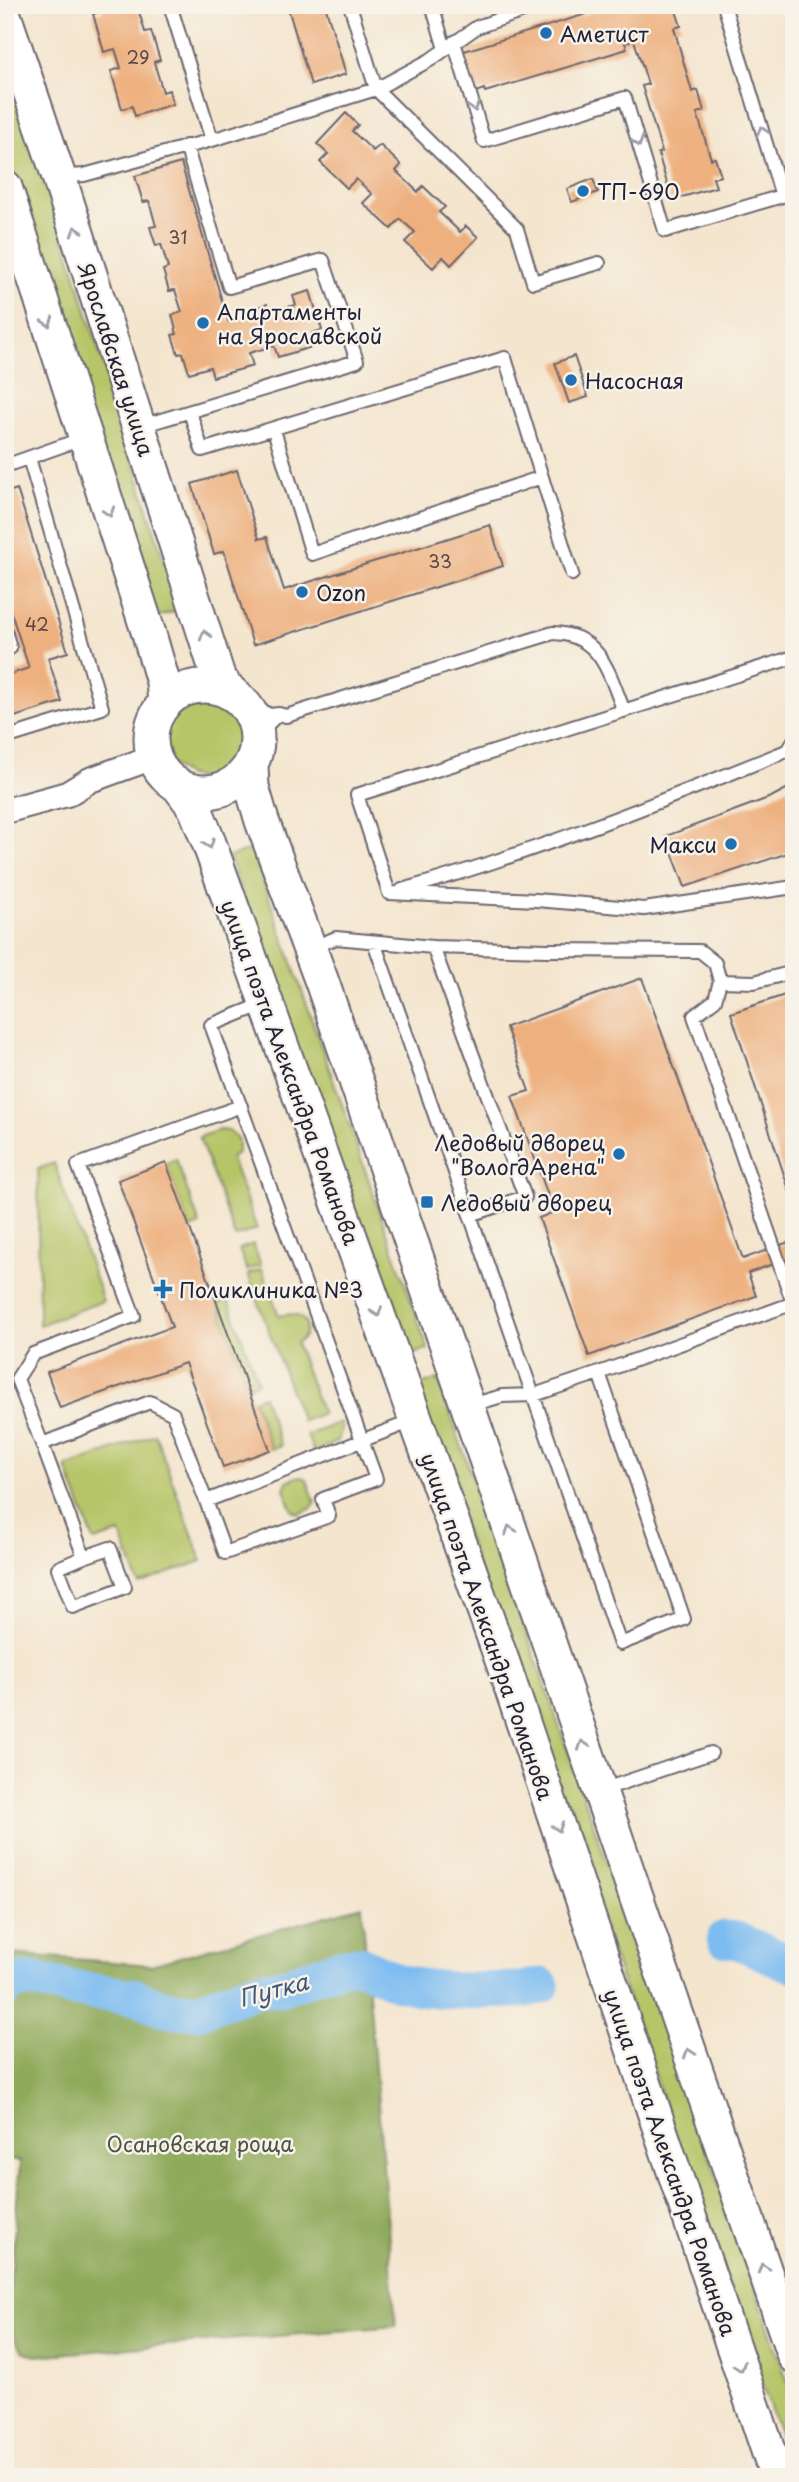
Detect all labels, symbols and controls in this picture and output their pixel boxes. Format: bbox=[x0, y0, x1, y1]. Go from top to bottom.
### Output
place label: Аметист bbox=[560, 17, 649, 49]
marker: Аметист bbox=[538, 25, 554, 41]
house number: 29 bbox=[127, 43, 149, 70]
one-way arrow bbox=[466, 101, 481, 113]
one-way arrow bbox=[755, 125, 770, 137]
one-way arrow bbox=[630, 135, 644, 147]
place label: ТП-690 bbox=[597, 175, 680, 207]
marker: ТП-690 bbox=[575, 183, 591, 199]
house number: 31 bbox=[169, 223, 187, 250]
one-way arrow bbox=[70, 226, 84, 238]
street label: Ярославская улица bbox=[70, 257, 164, 461]
place label: Апартаменты на Ярославской bbox=[217, 295, 382, 351]
one-way arrow bbox=[40, 315, 54, 327]
marker: Апартаменты на Ярославской bbox=[195, 315, 211, 331]
place label: Насосная bbox=[585, 364, 684, 396]
marker: Насосная bbox=[563, 372, 579, 388]
one-way arrow bbox=[101, 505, 115, 518]
house number: 33 bbox=[428, 547, 452, 574]
place label: Ozon bbox=[316, 576, 366, 608]
marker: Ozon bbox=[294, 584, 310, 600]
house number: 42 bbox=[25, 610, 49, 637]
one-way arrow bbox=[199, 629, 214, 641]
place label: Макси bbox=[649, 828, 717, 860]
marker: Макси bbox=[723, 836, 739, 852]
one-way arrow bbox=[201, 837, 215, 849]
street label: улица поэта Александра Романова bbox=[213, 895, 369, 1249]
place label: Ледовый дворец "ВологдАрена" bbox=[434, 1126, 605, 1182]
marker: Ледовый дворец "ВологдАрена" bbox=[611, 1146, 627, 1162]
place label: Ледовый дворец bbox=[441, 1186, 612, 1218]
marker: Ледовый дворец bbox=[419, 1194, 435, 1210]
place label: Поликлиника №3 bbox=[179, 1273, 363, 1305]
marker: Поликлиника №3 bbox=[153, 1279, 173, 1299]
one-way arrow bbox=[369, 1305, 383, 1317]
street label: улица поэта Александра Романова bbox=[413, 1448, 563, 1804]
one-way arrow bbox=[504, 1524, 518, 1537]
one-way arrow bbox=[577, 1740, 591, 1752]
one-way arrow bbox=[550, 1820, 564, 1832]
water label: Путка bbox=[234, 1963, 312, 2015]
street label: улица поэта Александра Романова bbox=[596, 1984, 746, 2340]
one-way arrow bbox=[683, 2048, 697, 2060]
park label: Осановская роща bbox=[107, 2127, 293, 2159]
one-way arrow bbox=[757, 2263, 771, 2275]
one-way arrow bbox=[732, 2361, 746, 2373]

